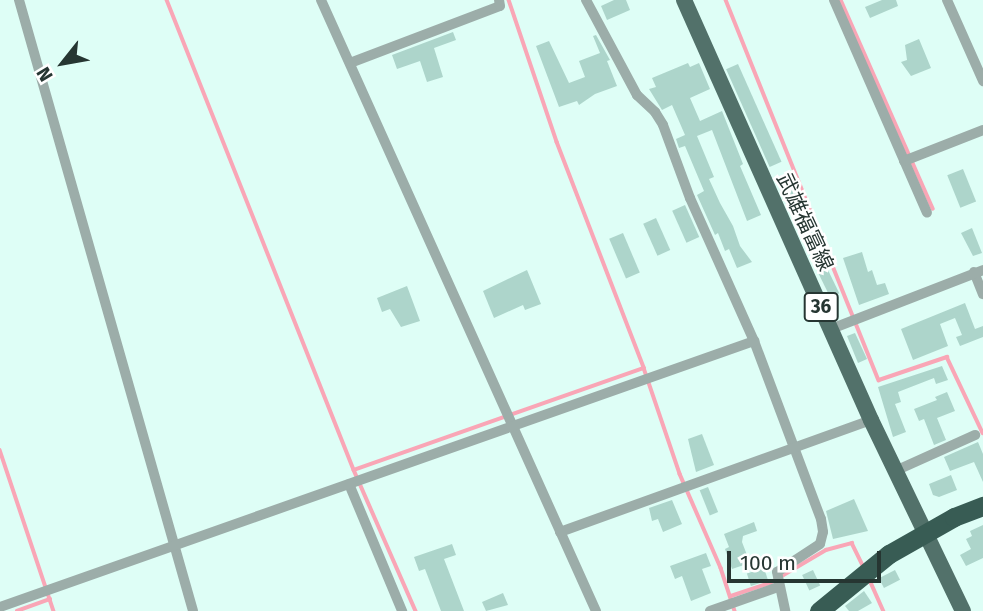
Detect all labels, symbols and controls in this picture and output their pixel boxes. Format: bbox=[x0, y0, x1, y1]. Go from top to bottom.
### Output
north arrow bbox=[28, 28, 98, 98]
text: N bbox=[31, 63, 58, 85]
street label: 武雄福富線 bbox=[771, 169, 839, 275]
road number: 36 bbox=[804, 292, 838, 322]
scale bar bbox=[731, 538, 885, 582]
text: 100 m bbox=[740, 550, 796, 576]

